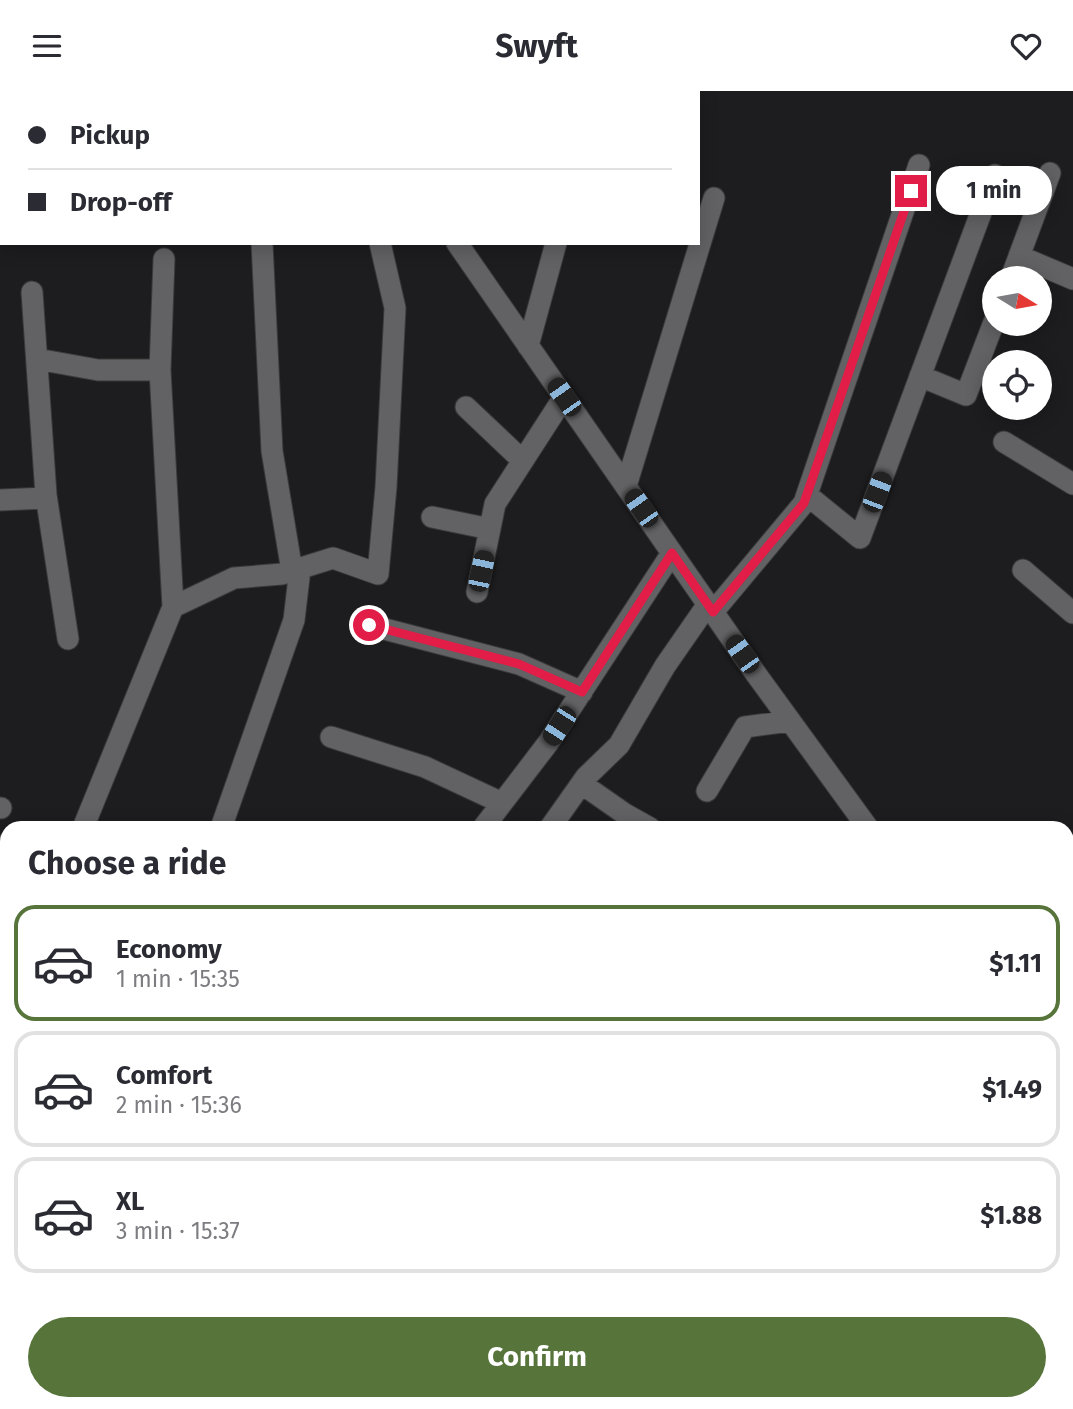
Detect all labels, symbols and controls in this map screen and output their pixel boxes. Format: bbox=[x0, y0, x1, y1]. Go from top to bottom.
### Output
icon: menu bbox=[28, 27, 66, 65]
text: Swyft bbox=[495, 27, 578, 65]
icon: heart bbox=[1007, 27, 1045, 65]
text: Pickup bbox=[70, 120, 150, 151]
callout: 1 min bbox=[936, 167, 1051, 215]
route end bbox=[895, 175, 927, 207]
text: 1 min bbox=[966, 176, 1022, 204]
text: Drop-off bbox=[70, 187, 172, 218]
north arrow bbox=[982, 266, 1052, 336]
map controls bbox=[982, 266, 1052, 420]
button: locate bbox=[982, 350, 1052, 420]
car bbox=[544, 374, 585, 420]
car bbox=[860, 469, 895, 515]
car bbox=[621, 485, 662, 531]
car bbox=[467, 548, 496, 594]
route start bbox=[353, 609, 385, 641]
car bbox=[722, 631, 763, 677]
car bbox=[539, 703, 580, 749]
text: Choose a ride bbox=[28, 844, 226, 882]
icon: car bbox=[32, 932, 95, 995]
text: Economy bbox=[116, 934, 222, 965]
text: $1.11 bbox=[989, 948, 1042, 979]
text: 1 min · 15:35 bbox=[116, 965, 240, 993]
icon: car bbox=[32, 1058, 95, 1121]
text: Comfort bbox=[116, 1060, 212, 1091]
text: $1.49 bbox=[982, 1074, 1042, 1105]
text: 2 min · 15:36 bbox=[116, 1091, 242, 1119]
icon: car bbox=[32, 1184, 95, 1247]
text: XL bbox=[116, 1186, 144, 1217]
text: $1.88 bbox=[980, 1200, 1042, 1231]
text: 3 min · 15:37 bbox=[116, 1217, 240, 1245]
button: Confirm bbox=[28, 1317, 1046, 1397]

